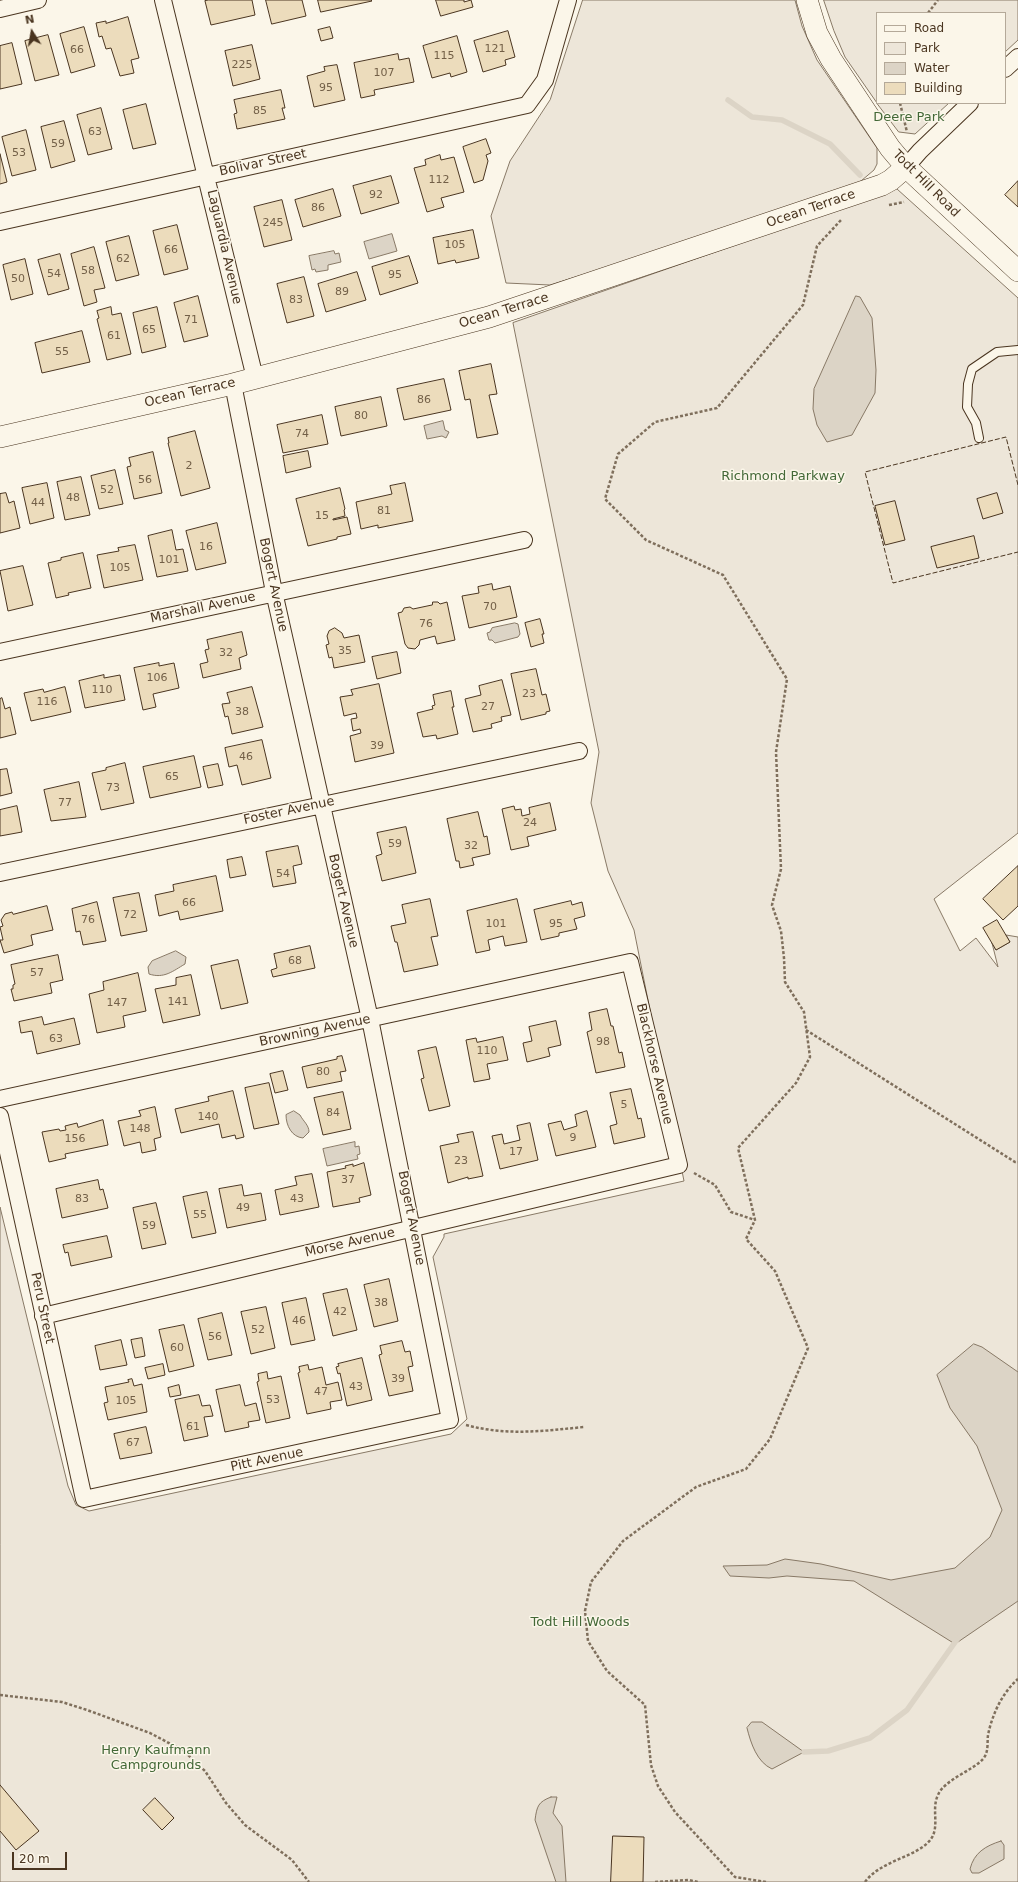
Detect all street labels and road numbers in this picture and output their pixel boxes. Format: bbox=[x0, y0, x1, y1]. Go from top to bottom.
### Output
street label: Bolivar Street bbox=[218, 146, 308, 180]
street label: Todt Hill Road bbox=[889, 147, 963, 221]
street label: Ocean Terrace bbox=[764, 186, 858, 232]
street label: Laguardia Avenue bbox=[203, 188, 245, 306]
street label: Ocean Terrace bbox=[457, 290, 551, 332]
street label: Ocean Terrace bbox=[143, 375, 237, 411]
street label: Bogert Avenue bbox=[255, 536, 291, 634]
street label: Marshall Avenue bbox=[149, 589, 257, 627]
street label: Foster Avenue bbox=[242, 794, 336, 828]
street label: Bogert Avenue bbox=[325, 852, 361, 950]
street label: Blackhorse Avenue bbox=[632, 1002, 676, 1126]
street label: Browning Avenue bbox=[258, 1012, 372, 1050]
street label: Bogert Avenue bbox=[394, 1169, 428, 1267]
street label: Morse Avenue bbox=[304, 1225, 396, 1261]
street label: Peru Street bbox=[27, 1271, 57, 1345]
street label: Pitt Avenue bbox=[229, 1445, 305, 1475]

